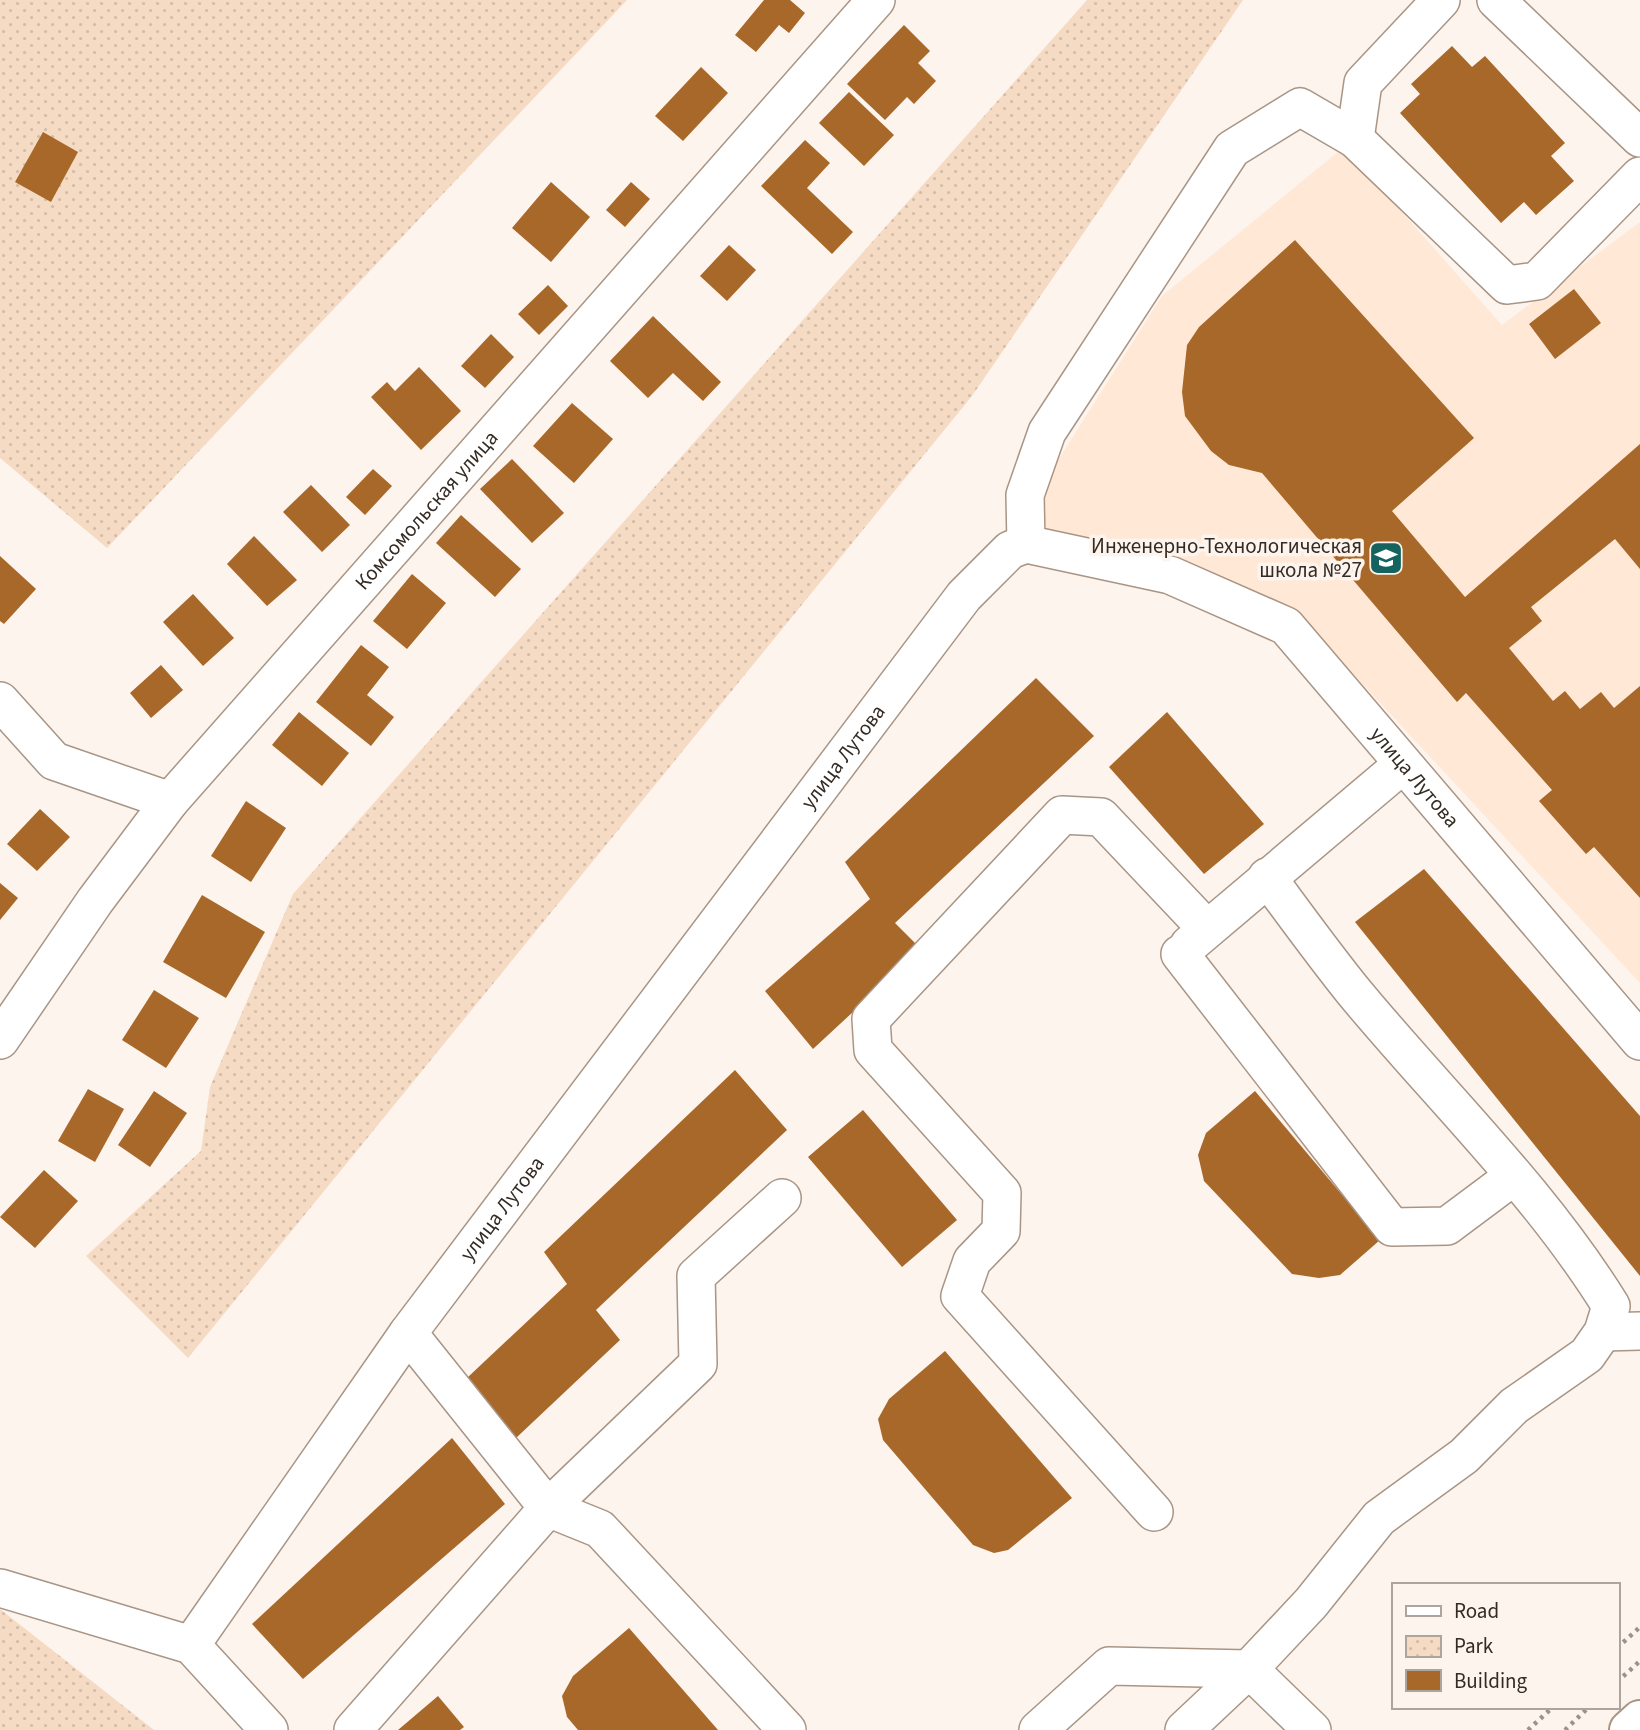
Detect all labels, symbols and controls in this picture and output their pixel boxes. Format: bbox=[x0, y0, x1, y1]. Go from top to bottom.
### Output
street label: Комсомольская улица bbox=[348, 424, 505, 597]
place label: Инженерно-Технологическая школа №27 bbox=[1091, 531, 1362, 585]
school or university icon: Инженерно-Технологическая школа №27 bbox=[1367, 539, 1405, 577]
street label: улица Лутова bbox=[793, 698, 892, 815]
street label: улица Лутова bbox=[1363, 720, 1467, 834]
street label: улица Лутова bbox=[453, 1150, 551, 1267]
legend bbox=[1392, 1583, 1619, 1709]
text: Road bbox=[1454, 1596, 1499, 1626]
text: Park bbox=[1454, 1631, 1494, 1661]
text: Building bbox=[1454, 1666, 1528, 1696]

